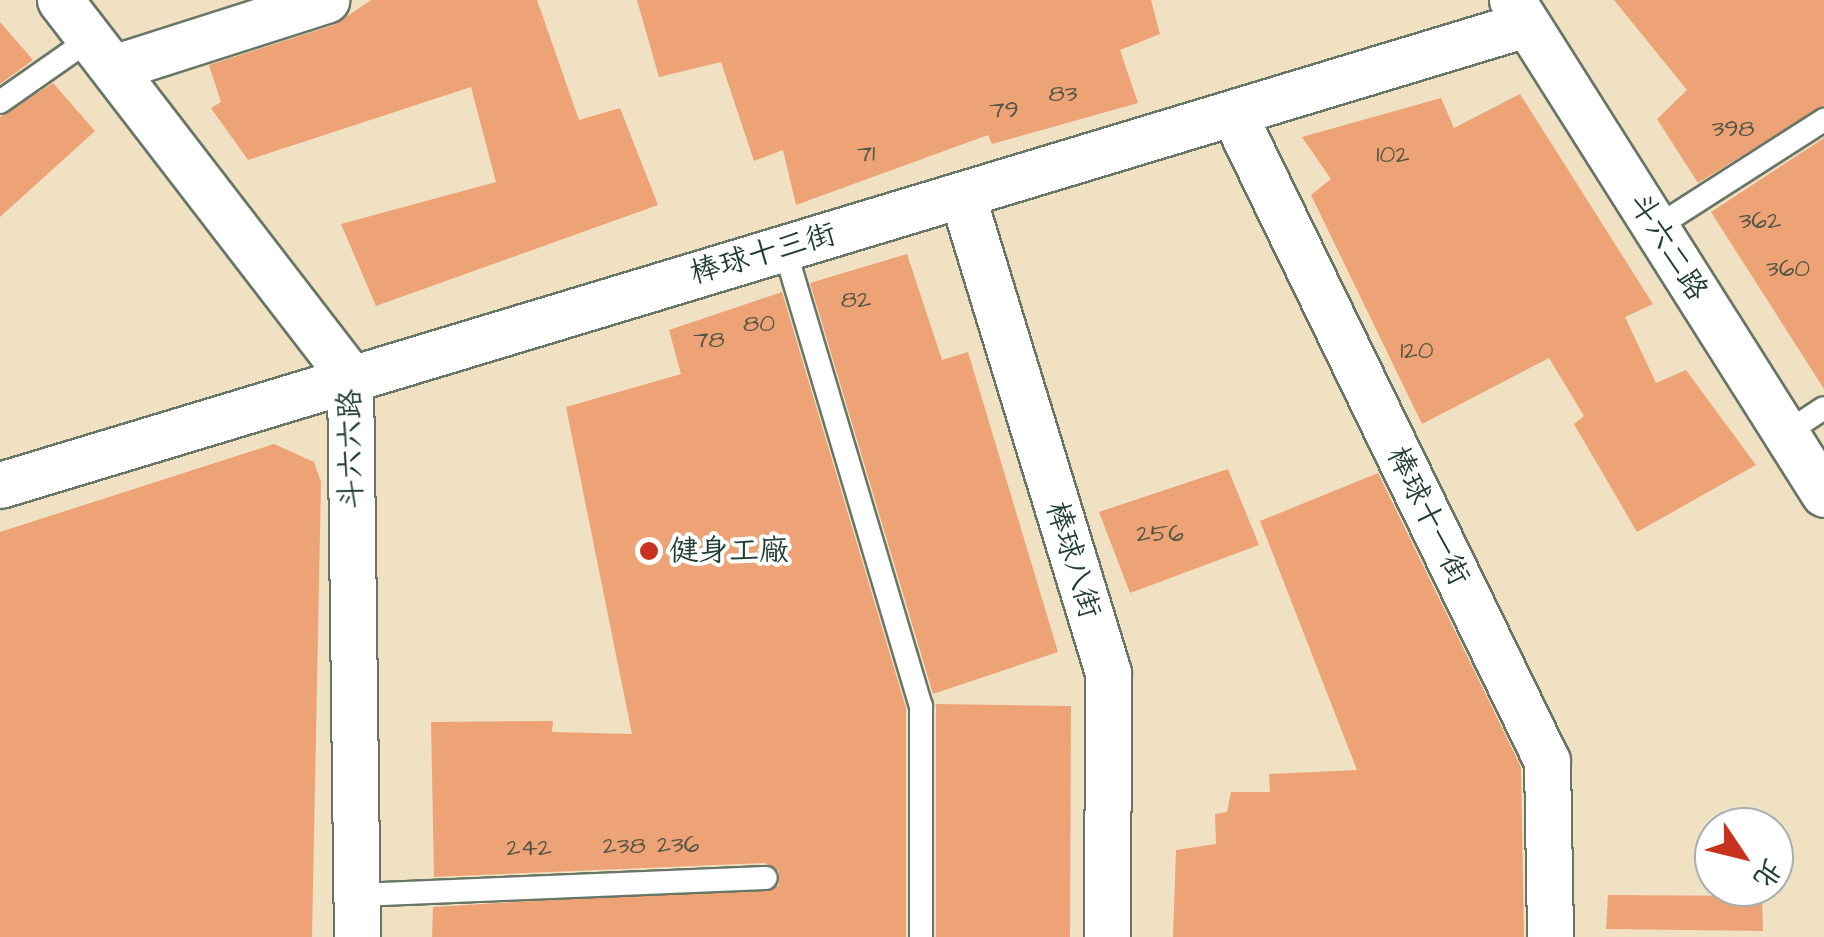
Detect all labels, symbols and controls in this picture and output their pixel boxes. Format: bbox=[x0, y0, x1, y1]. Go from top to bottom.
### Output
house number: 83 bbox=[1049, 79, 1077, 109]
house number: 79 bbox=[989, 95, 1019, 125]
house number: 398 bbox=[1711, 114, 1755, 144]
house number: 71 bbox=[857, 139, 875, 169]
house number: 102 bbox=[1376, 140, 1410, 170]
street label: 斗六二路 bbox=[1621, 187, 1715, 307]
house number: 362 bbox=[1739, 206, 1781, 236]
street label: 棒球十三街 bbox=[686, 216, 840, 292]
house number: 360 bbox=[1766, 254, 1810, 284]
house number: 82 bbox=[841, 285, 871, 315]
house number: 80 bbox=[743, 309, 775, 339]
house number: 78 bbox=[693, 325, 725, 355]
house number: 120 bbox=[1400, 336, 1434, 366]
street label: 斗六六路 bbox=[332, 389, 370, 509]
street label: 棒球十一街 bbox=[1379, 441, 1477, 591]
street label: 棒球八街 bbox=[1038, 497, 1108, 623]
house number: 256 bbox=[1136, 519, 1184, 549]
place label: 健身工廠 bbox=[669, 533, 789, 569]
marker: 健身工廠 bbox=[638, 540, 660, 562]
north arrow bbox=[1694, 807, 1794, 907]
house number: 236 bbox=[657, 830, 699, 860]
house number: 238 bbox=[602, 831, 646, 861]
house number: 242 bbox=[506, 833, 552, 863]
text: 北 bbox=[1743, 851, 1791, 896]

